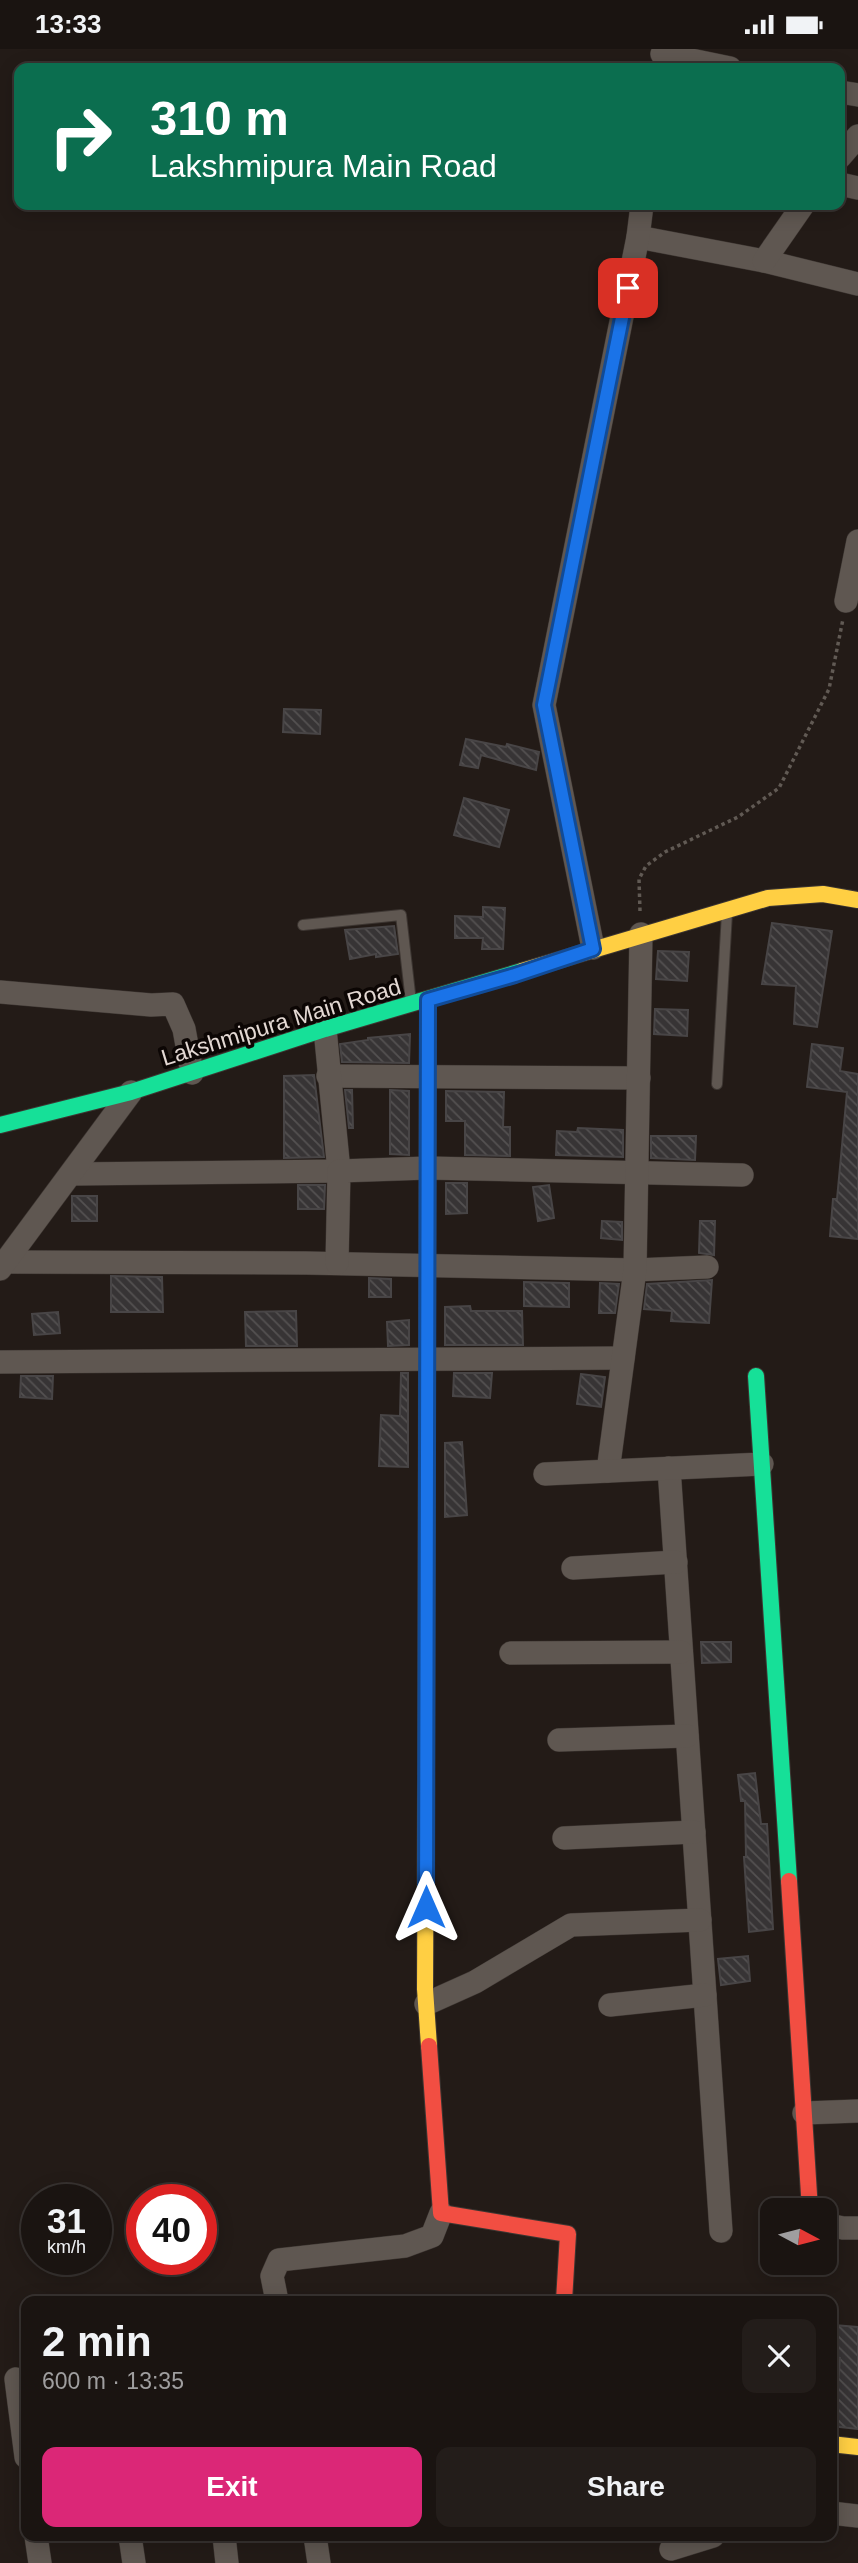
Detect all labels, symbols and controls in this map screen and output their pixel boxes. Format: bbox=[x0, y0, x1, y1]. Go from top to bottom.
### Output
text: 13:33 bbox=[35, 9, 102, 39]
icon: right bbox=[35, 91, 126, 182]
text: 310 m bbox=[150, 91, 289, 145]
text: Lakshmipura Main Road bbox=[150, 148, 497, 184]
pin bbox=[598, 258, 658, 318]
icon: arrive bbox=[609, 269, 647, 307]
street label: Lakshmipura Main Road bbox=[158, 973, 404, 1071]
position arrow bbox=[389, 1870, 463, 1944]
speed limit sign: 40 bbox=[126, 2184, 217, 2275]
north arrow bbox=[760, 2198, 836, 2275]
map controls bbox=[760, 2198, 837, 2275]
text: 31 bbox=[47, 2201, 86, 2240]
text: km/h bbox=[47, 2237, 86, 2257]
text: 2 min bbox=[42, 2318, 152, 2365]
button: close bbox=[742, 2319, 816, 2393]
text: 600 m · 13:35 bbox=[42, 2368, 184, 2394]
button: Exit bbox=[42, 2447, 422, 2527]
button: Share bbox=[436, 2447, 816, 2527]

